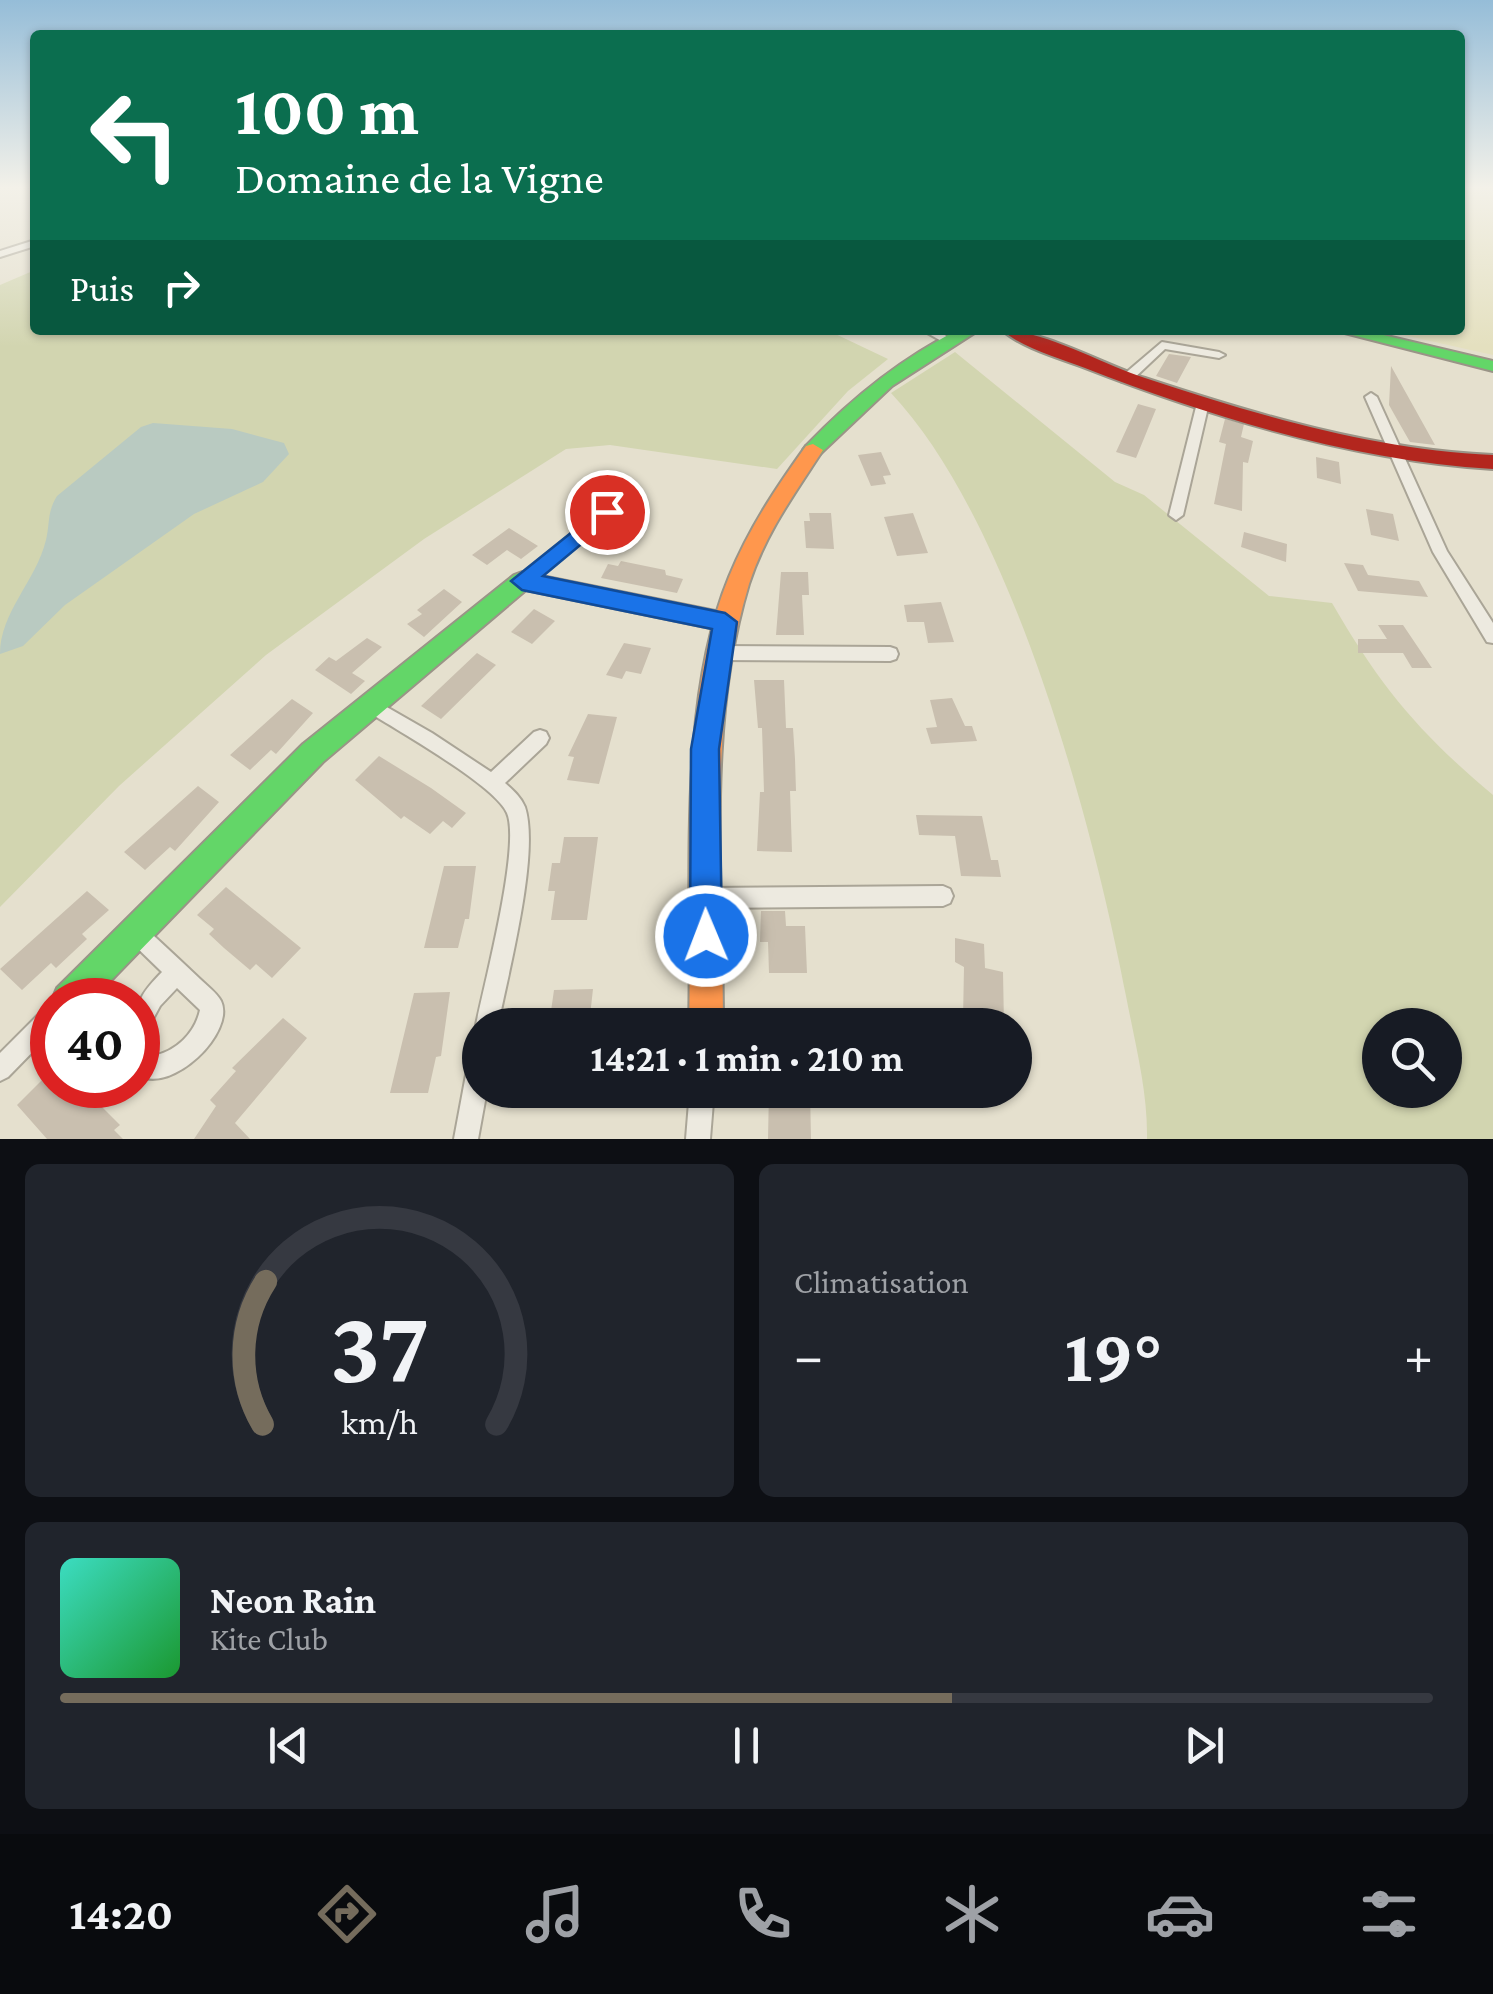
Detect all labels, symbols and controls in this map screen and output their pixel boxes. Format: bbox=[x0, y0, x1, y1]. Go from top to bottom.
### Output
icon: left bbox=[70, 70, 200, 200]
text: 100 m bbox=[235, 71, 419, 149]
text: Domaine de la Vigne bbox=[235, 153, 604, 203]
icon: right bbox=[154, 260, 209, 315]
text: Puis bbox=[70, 267, 134, 309]
pin bbox=[565, 470, 650, 555]
icon: arrive bbox=[580, 485, 635, 540]
position arrow bbox=[654, 884, 758, 988]
speed limit sign: 40 bbox=[30, 978, 160, 1108]
map controls bbox=[1362, 1008, 1462, 1108]
button: search bbox=[1362, 1008, 1462, 1108]
text: 14:21 · 1 min · 210 m bbox=[591, 1037, 903, 1079]
text: Climatisation bbox=[794, 1264, 969, 1300]
text: 37 bbox=[330, 1289, 429, 1404]
text: 19° bbox=[1064, 1314, 1163, 1397]
text: − bbox=[794, 1325, 823, 1386]
text: + bbox=[1404, 1325, 1433, 1386]
text: km/h bbox=[341, 1402, 418, 1442]
text: Neon Rain bbox=[210, 1579, 376, 1621]
text: Kite Club bbox=[210, 1621, 328, 1657]
icon: previous bbox=[261, 1718, 316, 1773]
icon: pause bbox=[719, 1718, 774, 1773]
icon: next bbox=[1177, 1718, 1232, 1773]
icon: directions bbox=[312, 1879, 382, 1949]
icon: music bbox=[520, 1879, 590, 1949]
icon: phone bbox=[728, 1879, 798, 1949]
icon: climate bbox=[937, 1879, 1007, 1949]
icon: car bbox=[1145, 1879, 1215, 1949]
icon: filters bbox=[1354, 1879, 1424, 1949]
text: 14:20 bbox=[69, 1889, 173, 1939]

